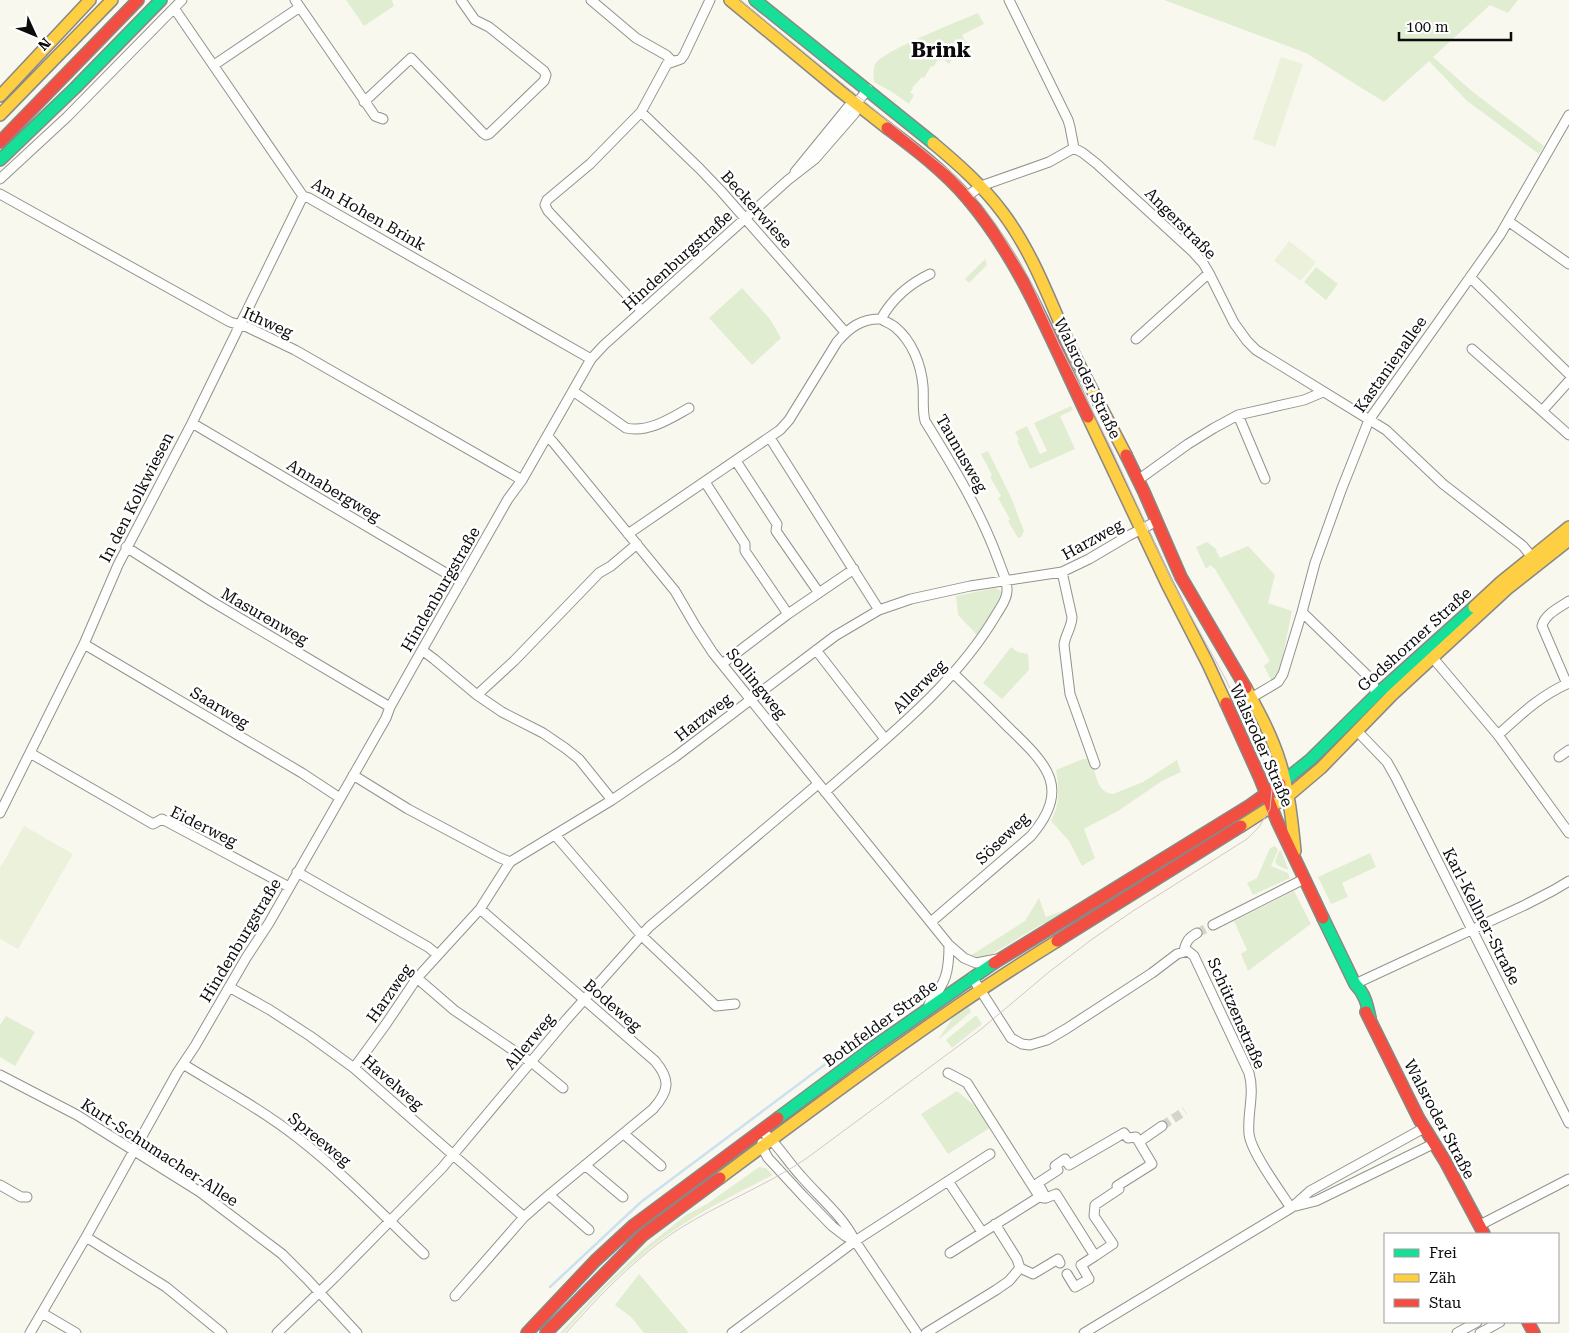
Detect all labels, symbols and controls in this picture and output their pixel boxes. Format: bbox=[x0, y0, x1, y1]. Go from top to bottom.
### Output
north arrow bbox=[10, 10, 60, 60]
scale bar bbox=[1399, 10, 1512, 42]
text: 100 m bbox=[1406, 18, 1449, 36]
text: N bbox=[35, 35, 54, 54]
district label: Brink bbox=[911, 38, 972, 62]
street label: Beckerwiese bbox=[717, 167, 796, 252]
street label: Am Hohen Brink bbox=[308, 174, 429, 255]
street label: Angerstraße bbox=[1141, 184, 1220, 263]
street label: Hindenburgstraße bbox=[619, 206, 736, 315]
street label: Ithweg bbox=[240, 303, 297, 342]
street label: Kastanienallee bbox=[1350, 312, 1431, 416]
street label: Walsroder Straße bbox=[1050, 315, 1125, 442]
street label: Taunusweg bbox=[932, 411, 992, 496]
street label: In den Kolkwiesen bbox=[95, 429, 178, 566]
street label: Annabergweg bbox=[283, 455, 385, 526]
street label: Harzweg bbox=[1058, 514, 1127, 564]
street label: Hindenburgstraße bbox=[397, 523, 484, 655]
street label: Godshorner Straße bbox=[1353, 583, 1475, 695]
street label: Masurenweg bbox=[218, 584, 312, 649]
street label: Sollingweg bbox=[722, 644, 791, 723]
street label: Allerweg bbox=[889, 655, 951, 717]
street label: Walsroder Straße bbox=[1226, 681, 1297, 810]
street label: Saarweg bbox=[187, 683, 253, 733]
street label: Harzweg bbox=[671, 689, 736, 745]
street label: Eiderweg bbox=[167, 802, 241, 851]
street label: Söseweg bbox=[972, 808, 1034, 868]
street label: Karl-Kellner-Straße bbox=[1439, 845, 1524, 988]
street label: Hindenburgstraße bbox=[196, 875, 285, 1006]
street label: Schützenstraße bbox=[1204, 955, 1270, 1072]
street label: Harzweg bbox=[362, 960, 417, 1026]
street label: Bodeweg bbox=[580, 975, 646, 1036]
street label: Bothfelder Straße bbox=[820, 976, 941, 1071]
street label: Allerweg bbox=[500, 1009, 559, 1073]
street label: Havelweg bbox=[358, 1051, 428, 1115]
street label: Walsroder Straße bbox=[1400, 1056, 1479, 1182]
street label: Kurt-Schumacher-Allee bbox=[78, 1094, 242, 1210]
street label: Spreeweg bbox=[285, 1108, 356, 1171]
legend bbox=[1384, 1233, 1559, 1323]
text: Frei bbox=[1429, 1244, 1457, 1262]
text: Zäh bbox=[1429, 1269, 1457, 1287]
text: Stau bbox=[1429, 1294, 1462, 1312]

